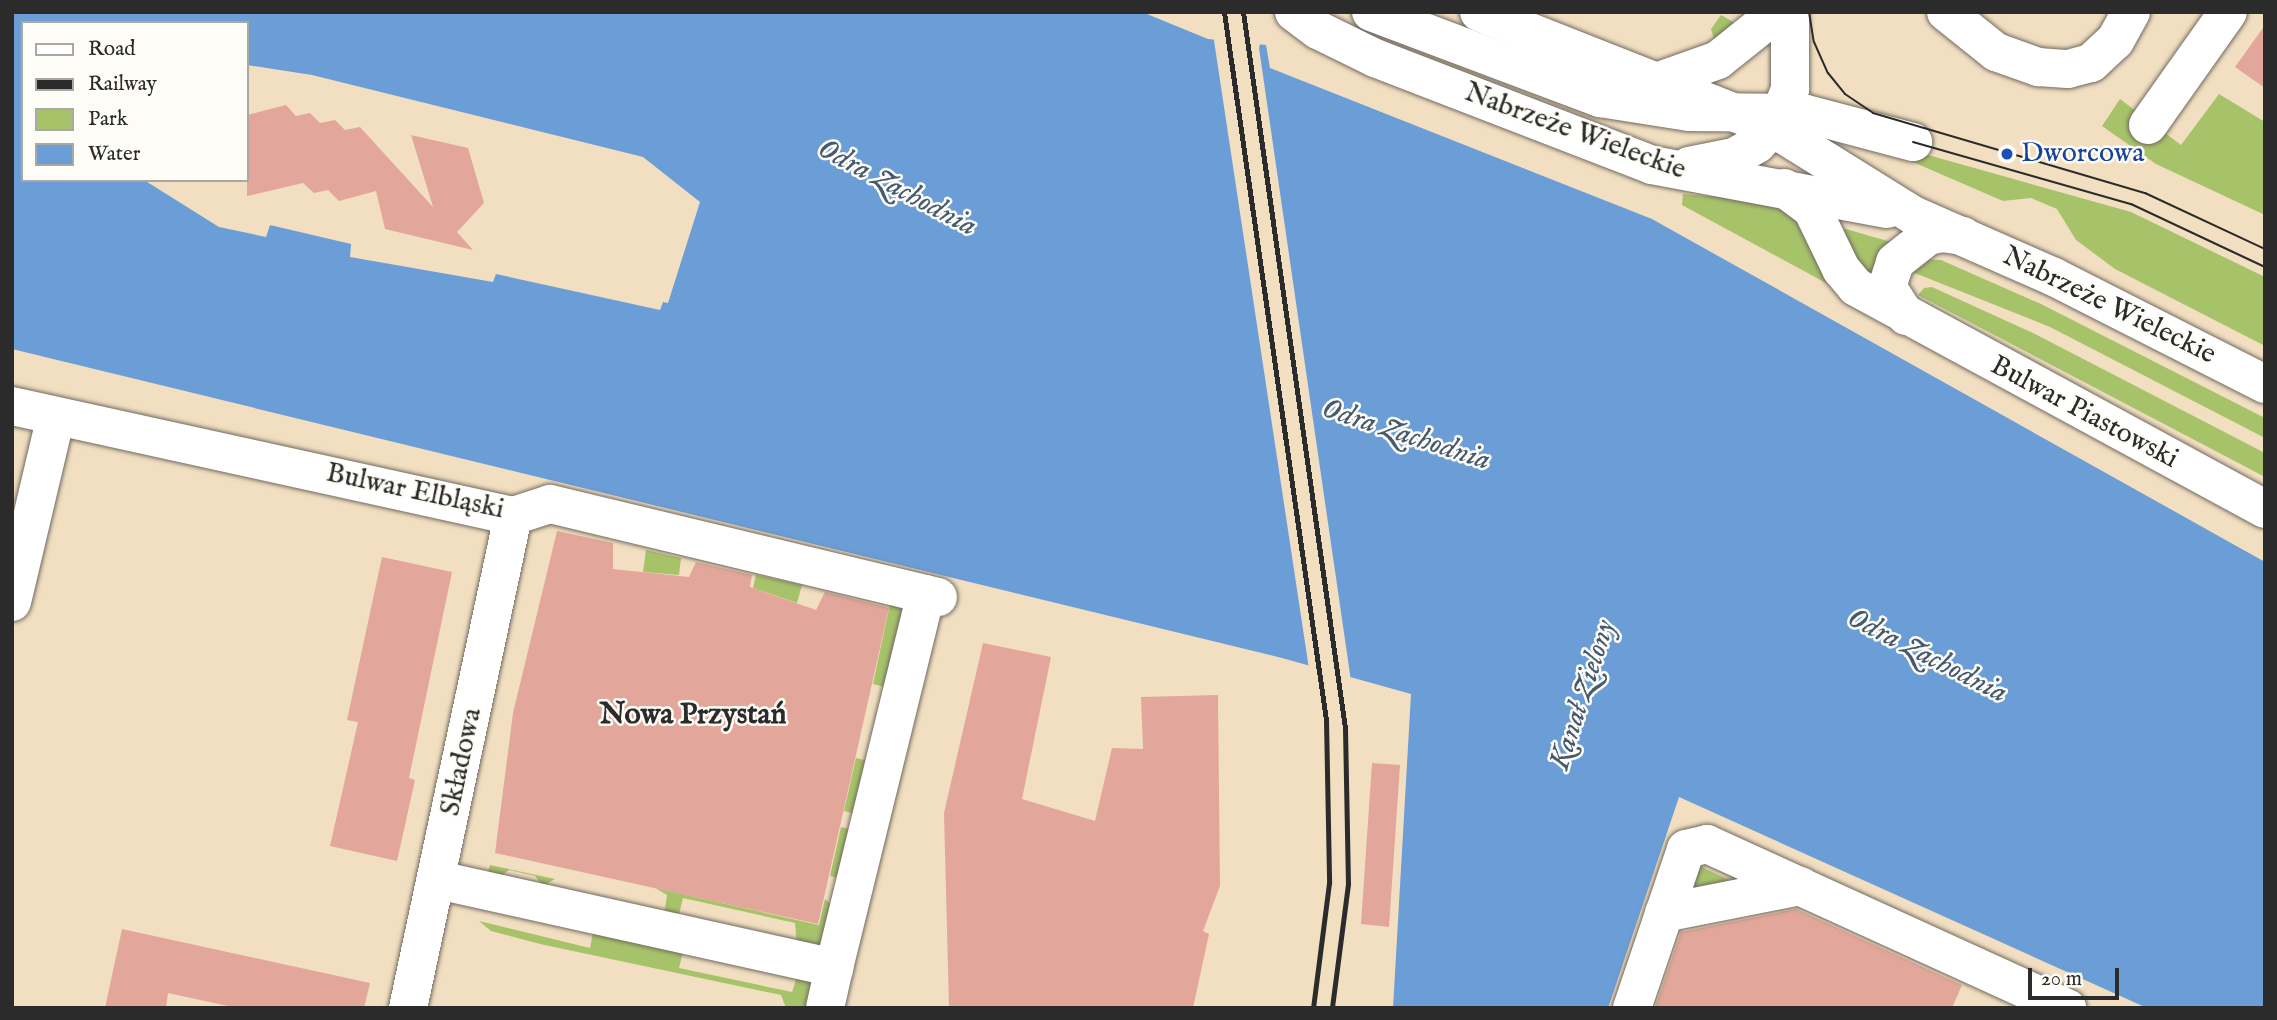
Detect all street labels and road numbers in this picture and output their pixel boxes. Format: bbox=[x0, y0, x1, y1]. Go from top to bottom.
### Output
street label: Nabrzeże Wieleckie bbox=[1460, 76, 1690, 188]
street label: Nabrzeże Wieleckie bbox=[1997, 240, 2221, 372]
street label: Bulwar Piastowski bbox=[1984, 349, 2184, 477]
street label: Bulwar Elbląski bbox=[323, 457, 507, 527]
street label: Składowa bbox=[434, 705, 490, 819]

